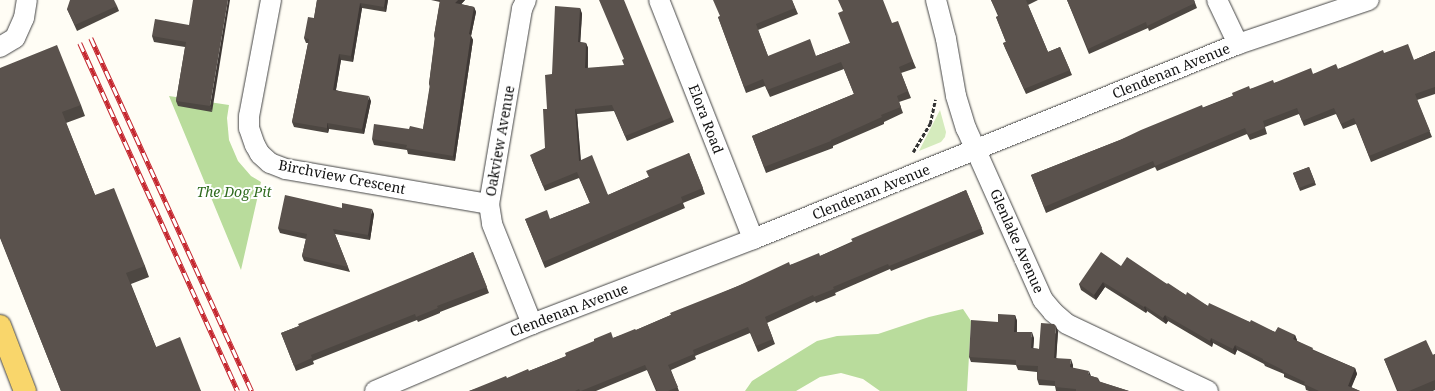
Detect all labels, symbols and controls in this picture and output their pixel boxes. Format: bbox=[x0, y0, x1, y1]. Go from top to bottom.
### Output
street label: Clendenan Avenue bbox=[1110, 40, 1232, 102]
street label: Elora Road bbox=[685, 82, 727, 156]
street label: Oakview Avenue bbox=[482, 84, 518, 198]
street label: Birchview Crescent bbox=[277, 156, 407, 198]
street label: Clendenan Avenue bbox=[810, 161, 932, 223]
park label: The Dog Pit bbox=[196, 184, 272, 200]
street label: Glenlake Avenue bbox=[987, 186, 1047, 296]
street label: Clendenan Avenue bbox=[508, 280, 630, 340]

